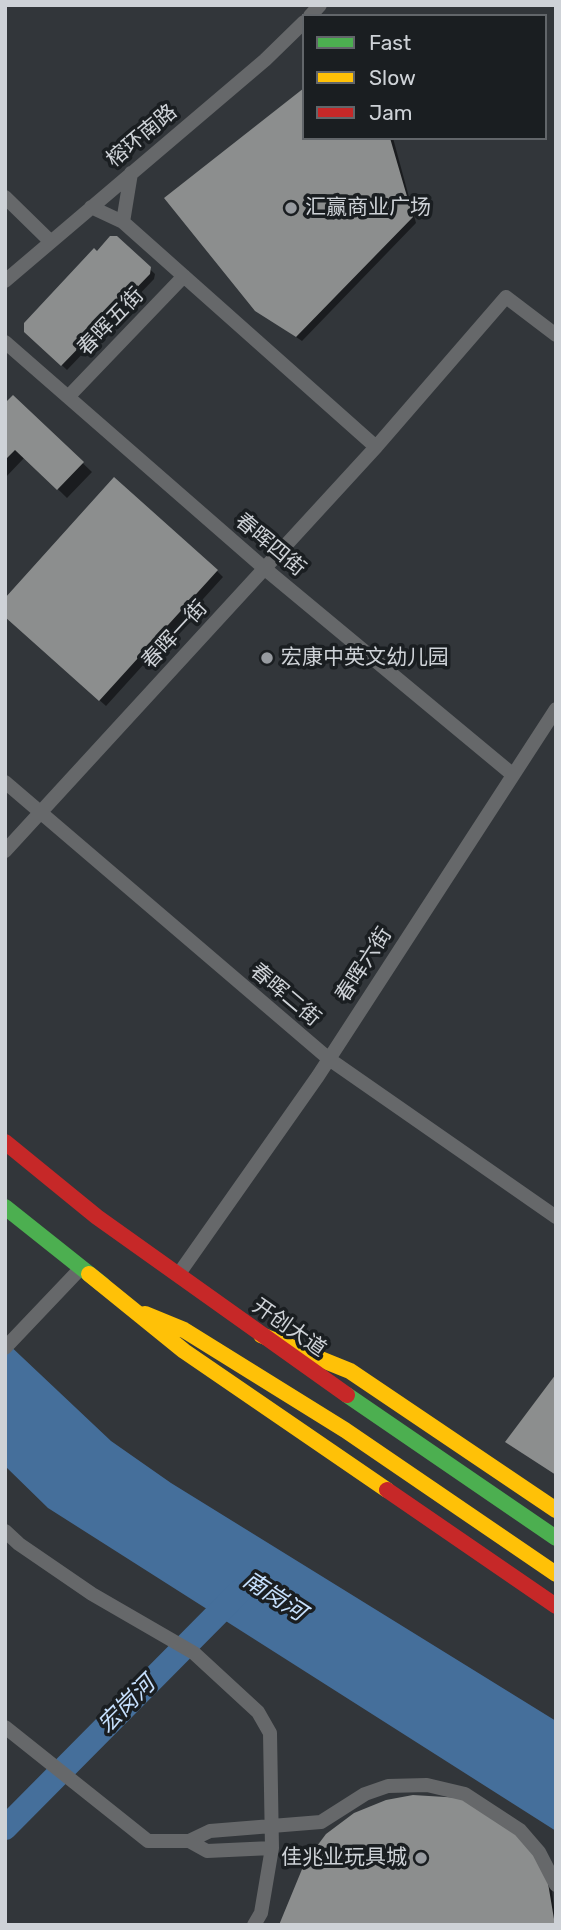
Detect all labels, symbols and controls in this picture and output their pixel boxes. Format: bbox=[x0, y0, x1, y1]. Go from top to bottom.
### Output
legend bbox=[302, 14, 547, 140]
text: Fast bbox=[369, 30, 411, 55]
text: Slow bbox=[369, 65, 416, 90]
street label: 榕环南路 bbox=[102, 99, 182, 173]
text: Jam bbox=[369, 100, 413, 125]
place label: 汇赢商业广场 bbox=[305, 195, 431, 221]
marker: 汇赢商业广场 bbox=[283, 200, 299, 216]
street label: 春晖五街 bbox=[73, 283, 149, 361]
street label: 春晖四街 bbox=[230, 508, 310, 582]
street label: 春晖一街 bbox=[137, 596, 213, 674]
place label: 宏康中英文幼儿园 bbox=[281, 645, 449, 671]
marker: 宏康中英文幼儿园 bbox=[259, 650, 275, 666]
street label: 春晖六街 bbox=[331, 923, 397, 1007]
street label: 春晖二街 bbox=[245, 958, 325, 1032]
street label: 开创大道 bbox=[247, 1294, 331, 1362]
water label: 南岗河 bbox=[238, 1567, 310, 1627]
water label: 宏岗河 bbox=[93, 1671, 161, 1739]
place label: 佳兆业玩具城 bbox=[281, 1845, 407, 1871]
marker: 佳兆业玩具城 bbox=[413, 1850, 429, 1866]

